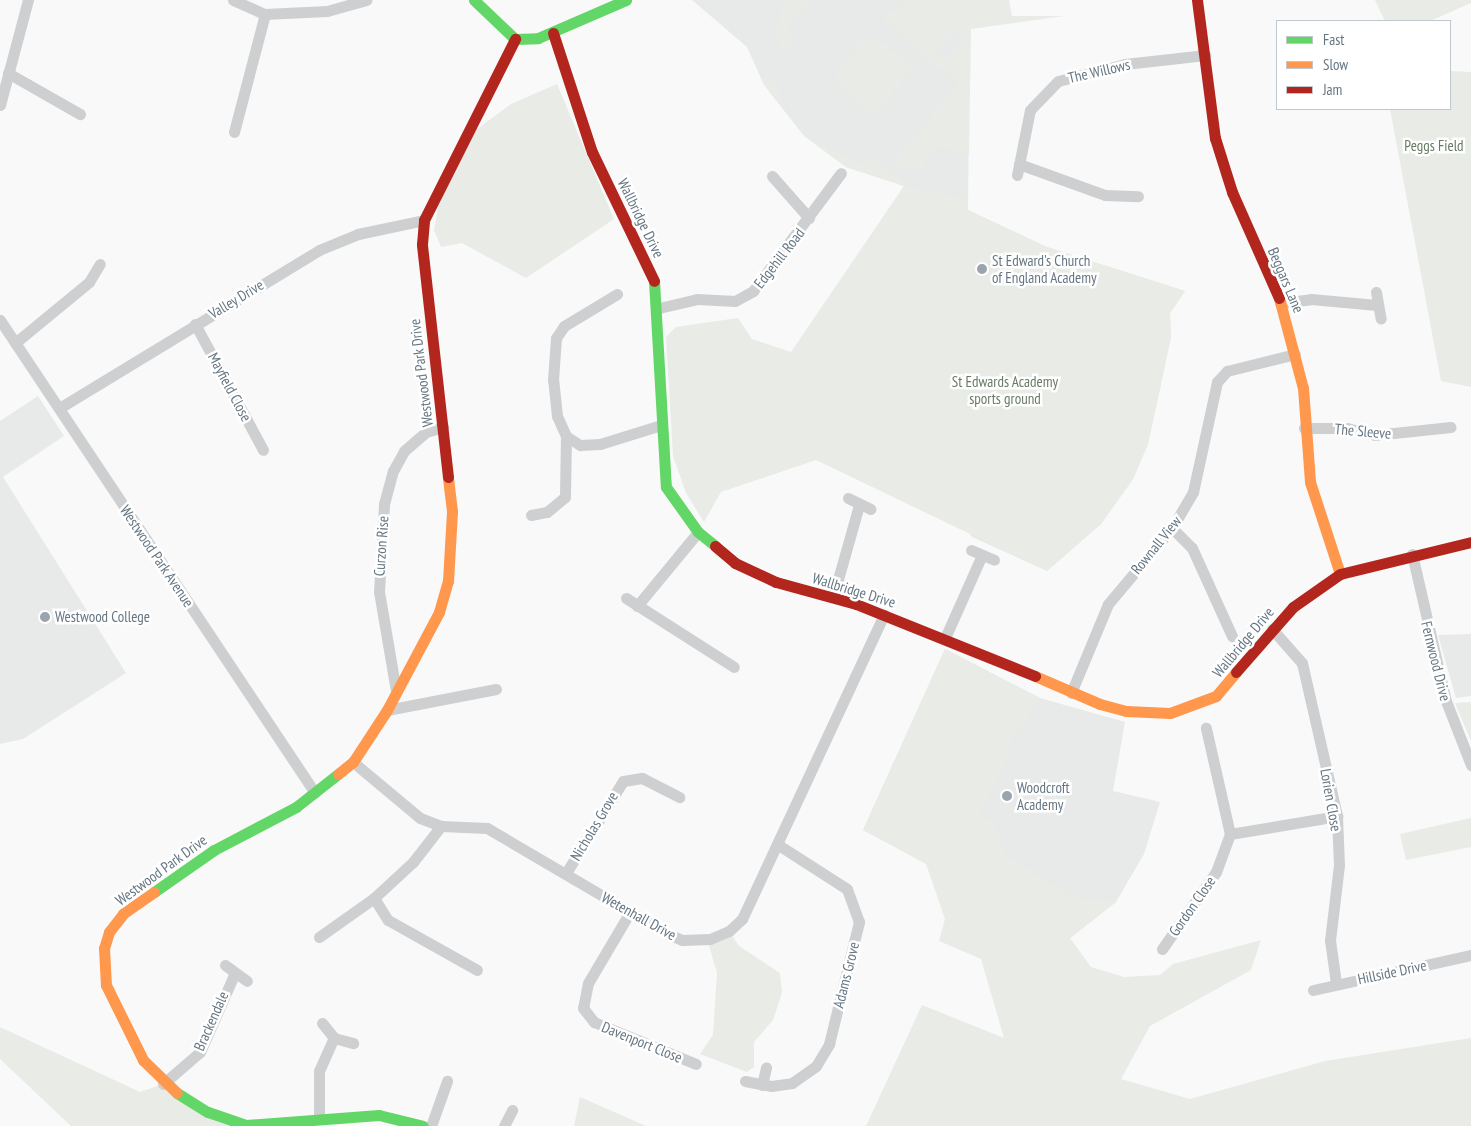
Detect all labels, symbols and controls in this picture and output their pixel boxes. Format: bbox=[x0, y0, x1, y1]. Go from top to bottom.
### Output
legend bbox=[1276, 20, 1451, 110]
text: Fast bbox=[1323, 30, 1344, 49]
street label: The Willows bbox=[1066, 55, 1132, 87]
text: Slow bbox=[1323, 55, 1348, 74]
text: Jam bbox=[1323, 80, 1342, 99]
park label: Peggs Field bbox=[1404, 137, 1464, 155]
street label: Wallbridge Drive bbox=[614, 175, 668, 261]
street label: Edgehill Road bbox=[750, 224, 808, 292]
street label: Beggars Lane bbox=[1264, 245, 1308, 315]
place label: St Edward's Church of England Academy bbox=[992, 251, 1097, 286]
marker: St Edward's Church of England Academy bbox=[976, 263, 988, 275]
street label: Valley Drive bbox=[205, 275, 267, 323]
street label: Westwood Park Drive bbox=[405, 318, 437, 428]
street label: Mayfield Close bbox=[204, 350, 256, 424]
park label: St Edwards Academy sports ground bbox=[952, 372, 1058, 407]
street label: The Sleeve bbox=[1334, 420, 1392, 442]
street label: Westwood Park Avenue bbox=[116, 501, 198, 611]
street label: Rownall View bbox=[1127, 512, 1185, 578]
street label: Curzon Rise bbox=[370, 515, 392, 577]
street label: Wallbridge Drive bbox=[810, 569, 898, 611]
street label: Wallbridge Drive bbox=[1208, 603, 1278, 681]
place label: Westwood College bbox=[55, 608, 150, 626]
marker: Westwood College bbox=[39, 611, 51, 623]
street label: Fernwood Drive bbox=[1417, 619, 1455, 703]
street label: Lorien Close bbox=[1317, 767, 1345, 833]
place label: Woodcroft Academy bbox=[1017, 778, 1070, 813]
street label: Nicholas Grove bbox=[566, 788, 622, 864]
marker: Woodcroft Academy bbox=[1001, 790, 1013, 802]
street label: Westwood Park Drive bbox=[112, 831, 210, 909]
street label: Gordon Close bbox=[1165, 873, 1219, 939]
street label: Wetenhall Drive bbox=[599, 888, 679, 944]
street label: Adams Grove bbox=[829, 940, 863, 1010]
street label: Hillside Drive bbox=[1356, 956, 1428, 988]
street label: Brackendale bbox=[190, 988, 232, 1054]
street label: Davenport Close bbox=[599, 1018, 685, 1066]

